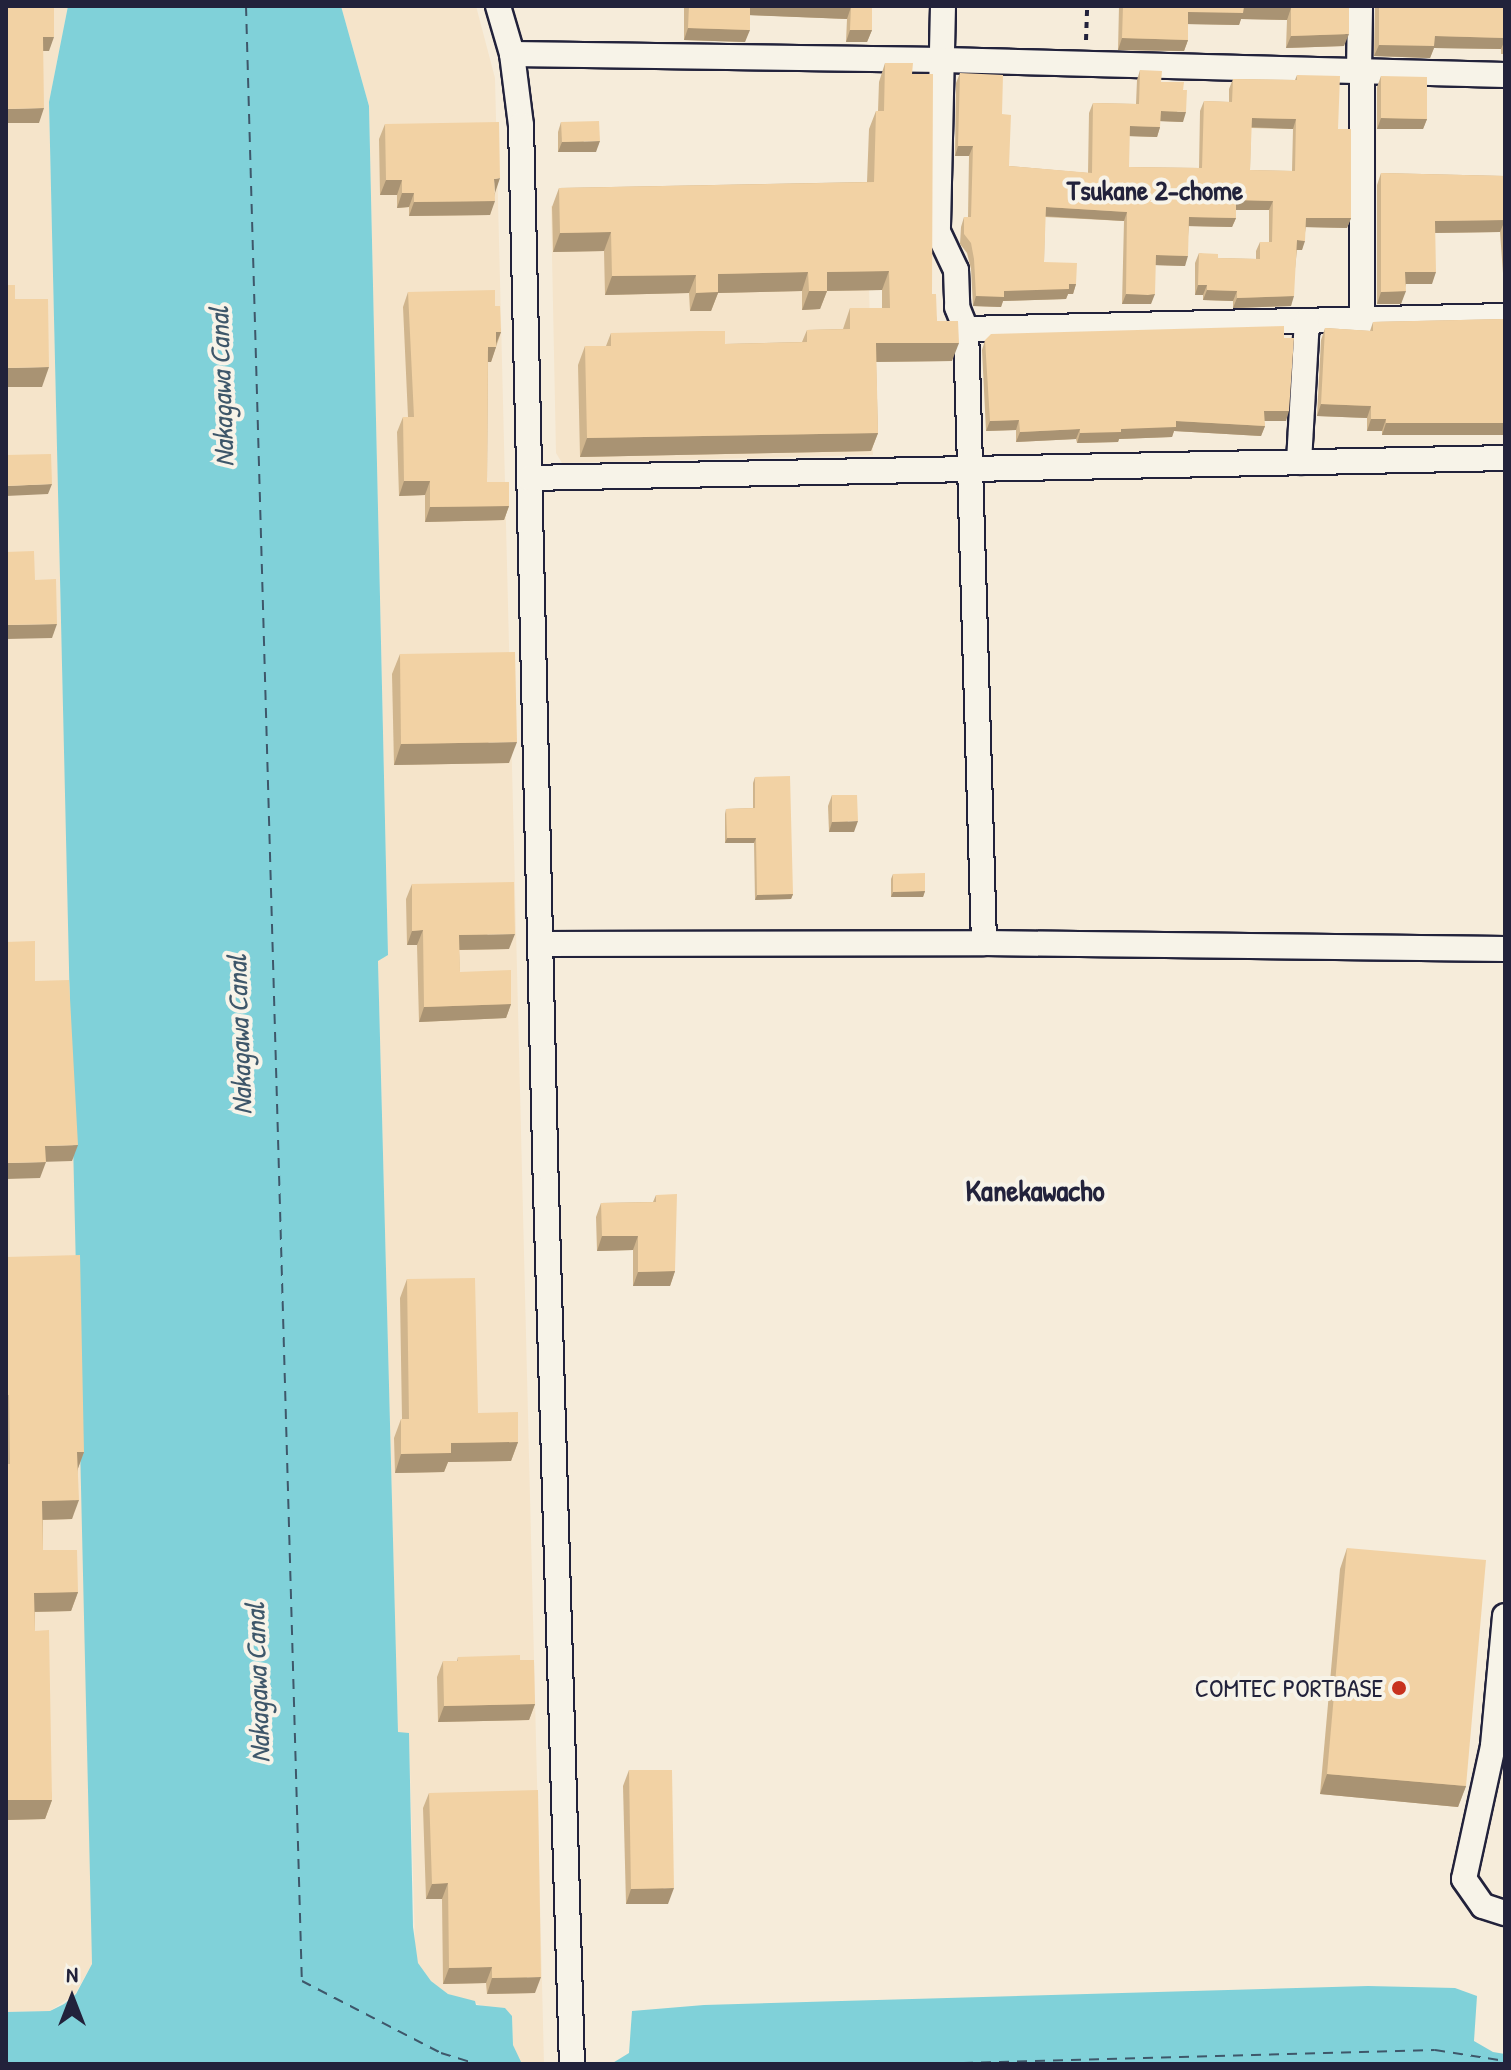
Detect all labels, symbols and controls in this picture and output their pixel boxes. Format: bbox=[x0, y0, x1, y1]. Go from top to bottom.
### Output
district label: Tsukane 2-chome bbox=[1067, 173, 1243, 207]
water label: Nakagawa Canal bbox=[201, 307, 241, 467]
water label: Nakagawa Canal bbox=[219, 955, 259, 1115]
district label: Kanekawacho bbox=[965, 1172, 1105, 1208]
water label: Nakagawa Canal bbox=[237, 1603, 277, 1763]
place label: COMTEC PORTBASE bbox=[1195, 1672, 1383, 1704]
marker: COMTEC PORTBASE bbox=[1390, 1679, 1408, 1697]
north arrow bbox=[32, 1958, 112, 2038]
text: N bbox=[66, 1959, 78, 1989]

